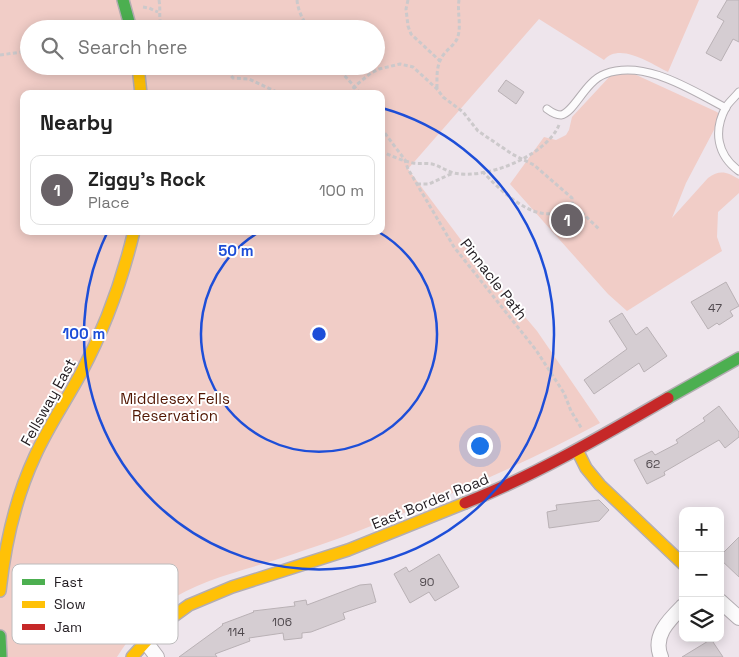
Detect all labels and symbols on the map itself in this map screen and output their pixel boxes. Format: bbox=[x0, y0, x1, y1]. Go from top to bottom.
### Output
pin: 1 bbox=[551, 201, 583, 239]
street label: Pinnacle Path bbox=[456, 235, 532, 323]
text: 50 m bbox=[218, 241, 254, 260]
house number: 47 bbox=[708, 300, 722, 316]
text: 100 m bbox=[63, 324, 105, 343]
centre of rings bbox=[310, 325, 328, 343]
street label: Fellsway East bbox=[16, 355, 80, 449]
park label: Middlesex Fells Reservation bbox=[120, 389, 230, 425]
your location bbox=[467, 433, 493, 459]
house number: 62 bbox=[646, 456, 660, 472]
street label: East Border Road bbox=[369, 469, 491, 533]
legend bbox=[12, 564, 178, 644]
text: Fast bbox=[54, 573, 83, 591]
house number: 90 bbox=[419, 574, 435, 590]
text: Slow bbox=[54, 595, 86, 613]
house number: 106 bbox=[272, 614, 292, 630]
text: Jam bbox=[54, 618, 82, 636]
house number: 114 bbox=[227, 624, 245, 640]

